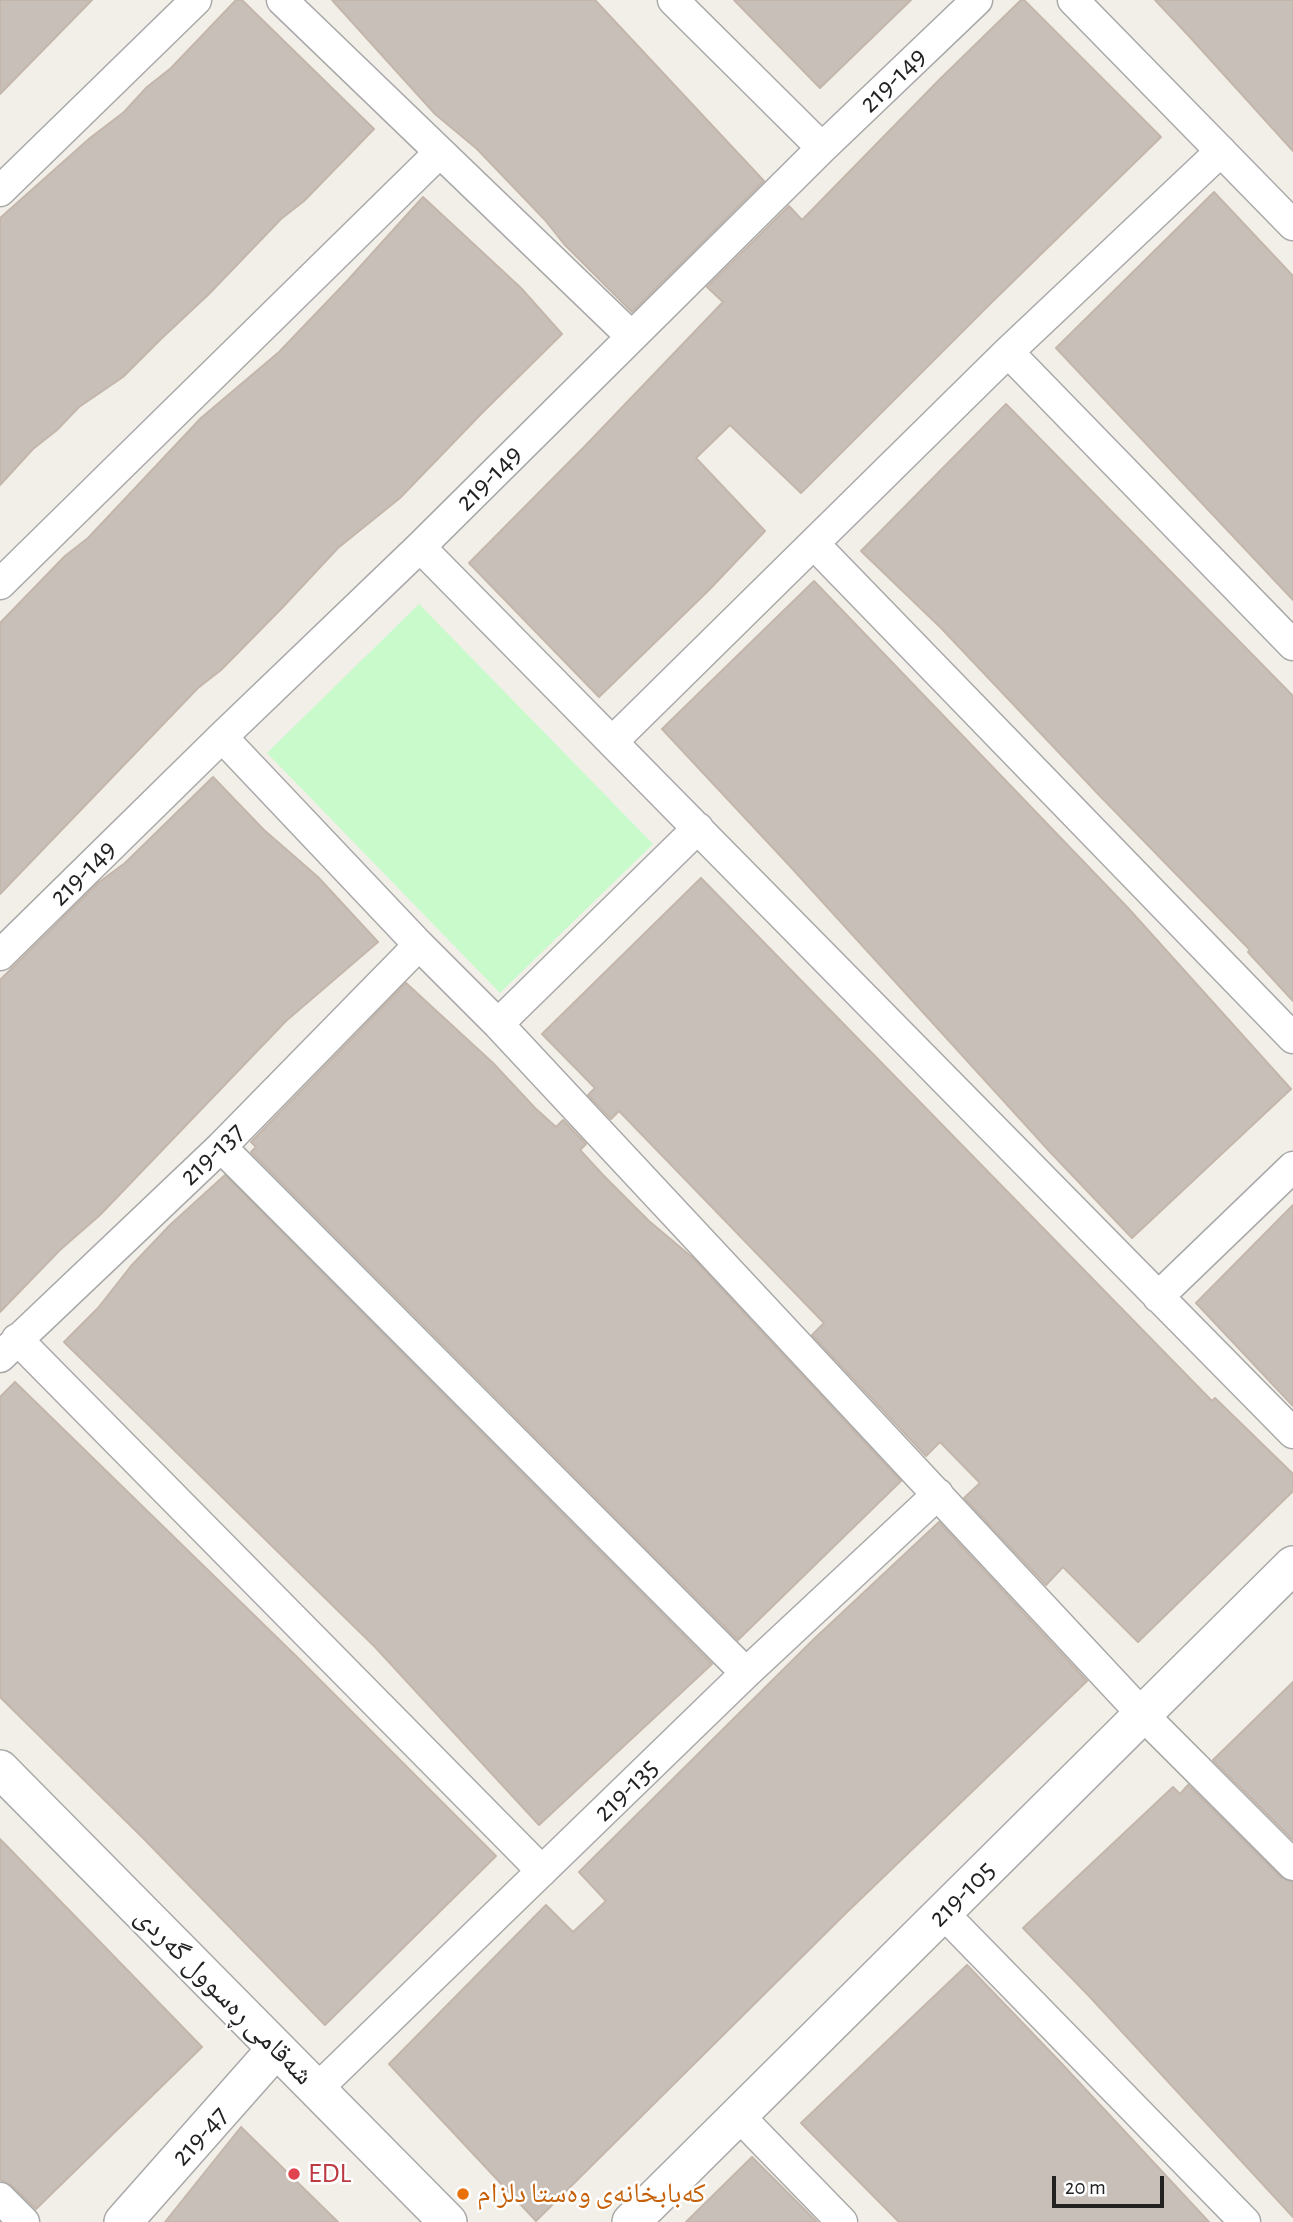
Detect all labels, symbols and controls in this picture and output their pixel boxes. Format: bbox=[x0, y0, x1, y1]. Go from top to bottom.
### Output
street label: 219-149 bbox=[852, 40, 934, 120]
street label: 219-149 bbox=[449, 438, 529, 518]
street label: 219-149 bbox=[43, 833, 123, 913]
street label: 219-137 bbox=[173, 1115, 251, 1193]
street label: 219-135 bbox=[587, 1751, 665, 1829]
street label: 219-105 bbox=[922, 1854, 1002, 1934]
street label: شەقامی ڕەسوول گەردی bbox=[128, 1900, 320, 2092]
street label: 219-47 bbox=[164, 2099, 236, 2173]
place label: EDL bbox=[308, 2157, 351, 2191]
scale bar bbox=[1055, 2162, 1167, 2206]
marker: EDL bbox=[286, 2166, 302, 2182]
place label: كەبابخانەی وەستا دلزام bbox=[477, 2177, 706, 2211]
text: 20 m bbox=[1065, 2177, 1106, 2198]
marker: كەبابخانەی وەستا دلزام bbox=[455, 2186, 471, 2202]

